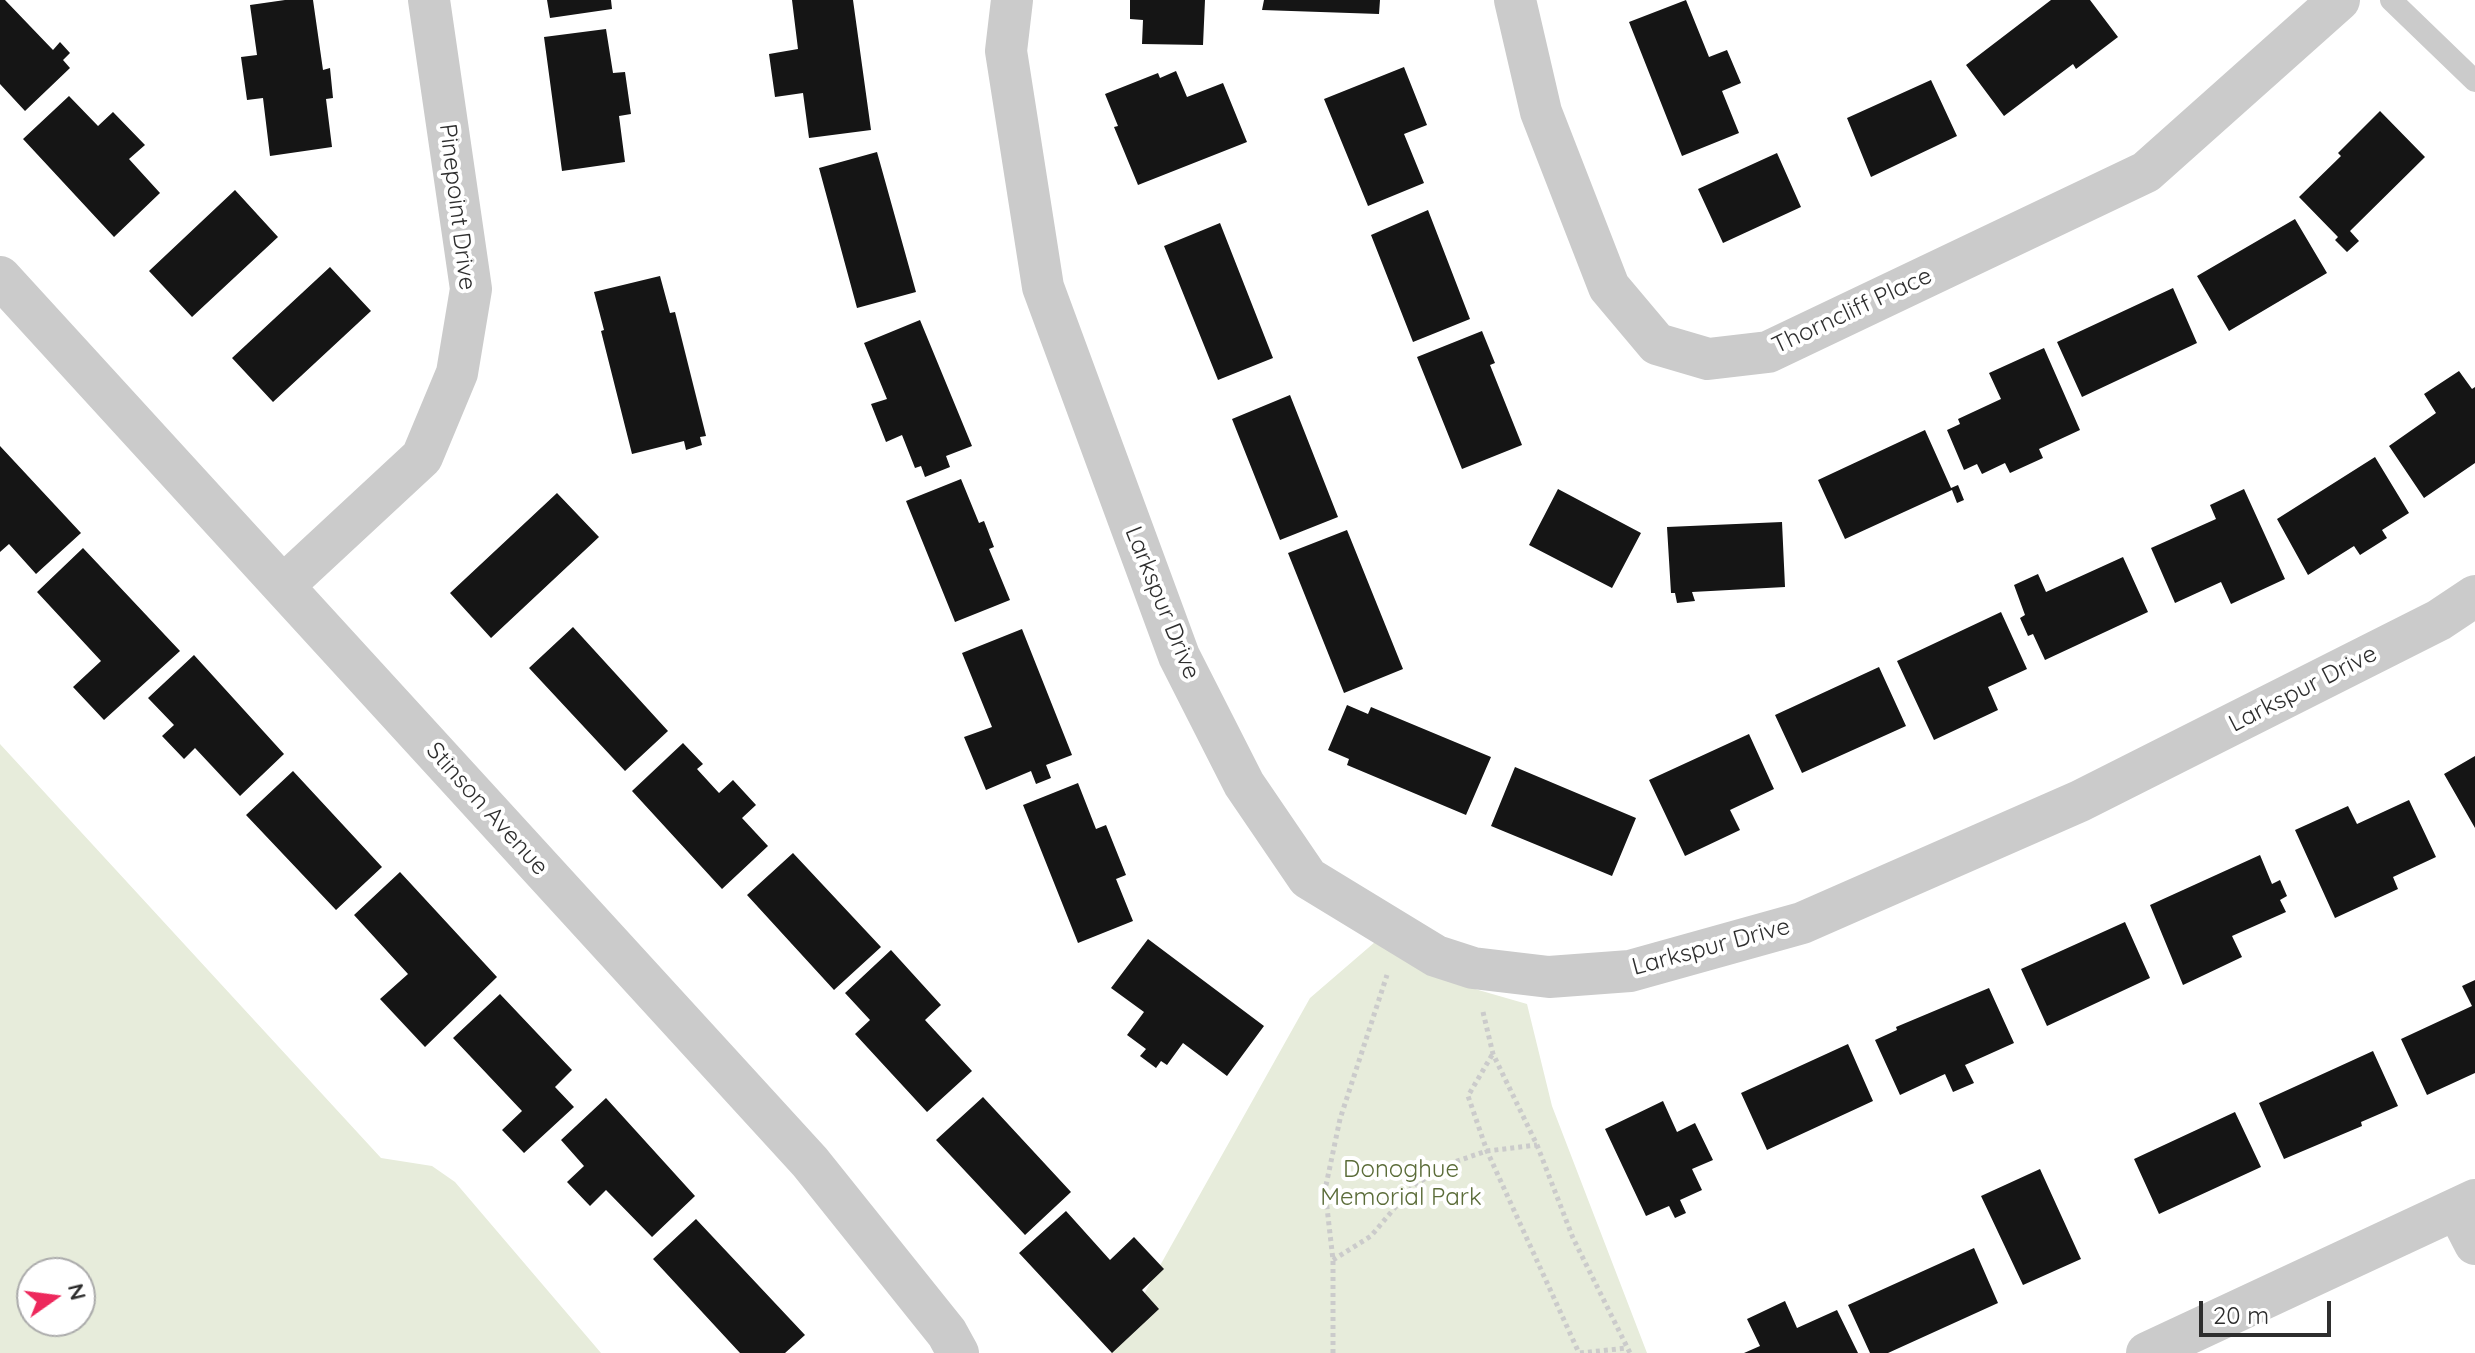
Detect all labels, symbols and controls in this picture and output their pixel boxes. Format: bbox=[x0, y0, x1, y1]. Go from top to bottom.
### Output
street label: Pinepoint Drive bbox=[433, 122, 481, 292]
street label: Thorncliff Place bbox=[1768, 261, 1936, 361]
street label: Larkspur Drive bbox=[1118, 522, 1206, 684]
street label: Larkspur Drive bbox=[2224, 639, 2382, 739]
street label: Stinson Avenue bbox=[420, 737, 554, 881]
street label: Larkspur Drive bbox=[1629, 912, 1793, 982]
park label: Donoghue Memorial Park bbox=[1320, 1156, 1482, 1212]
north arrow bbox=[16, 1257, 96, 1337]
text: N bbox=[62, 1280, 93, 1303]
scale bar bbox=[2203, 1285, 2335, 1335]
text: 20 m bbox=[2213, 1300, 2269, 1330]

